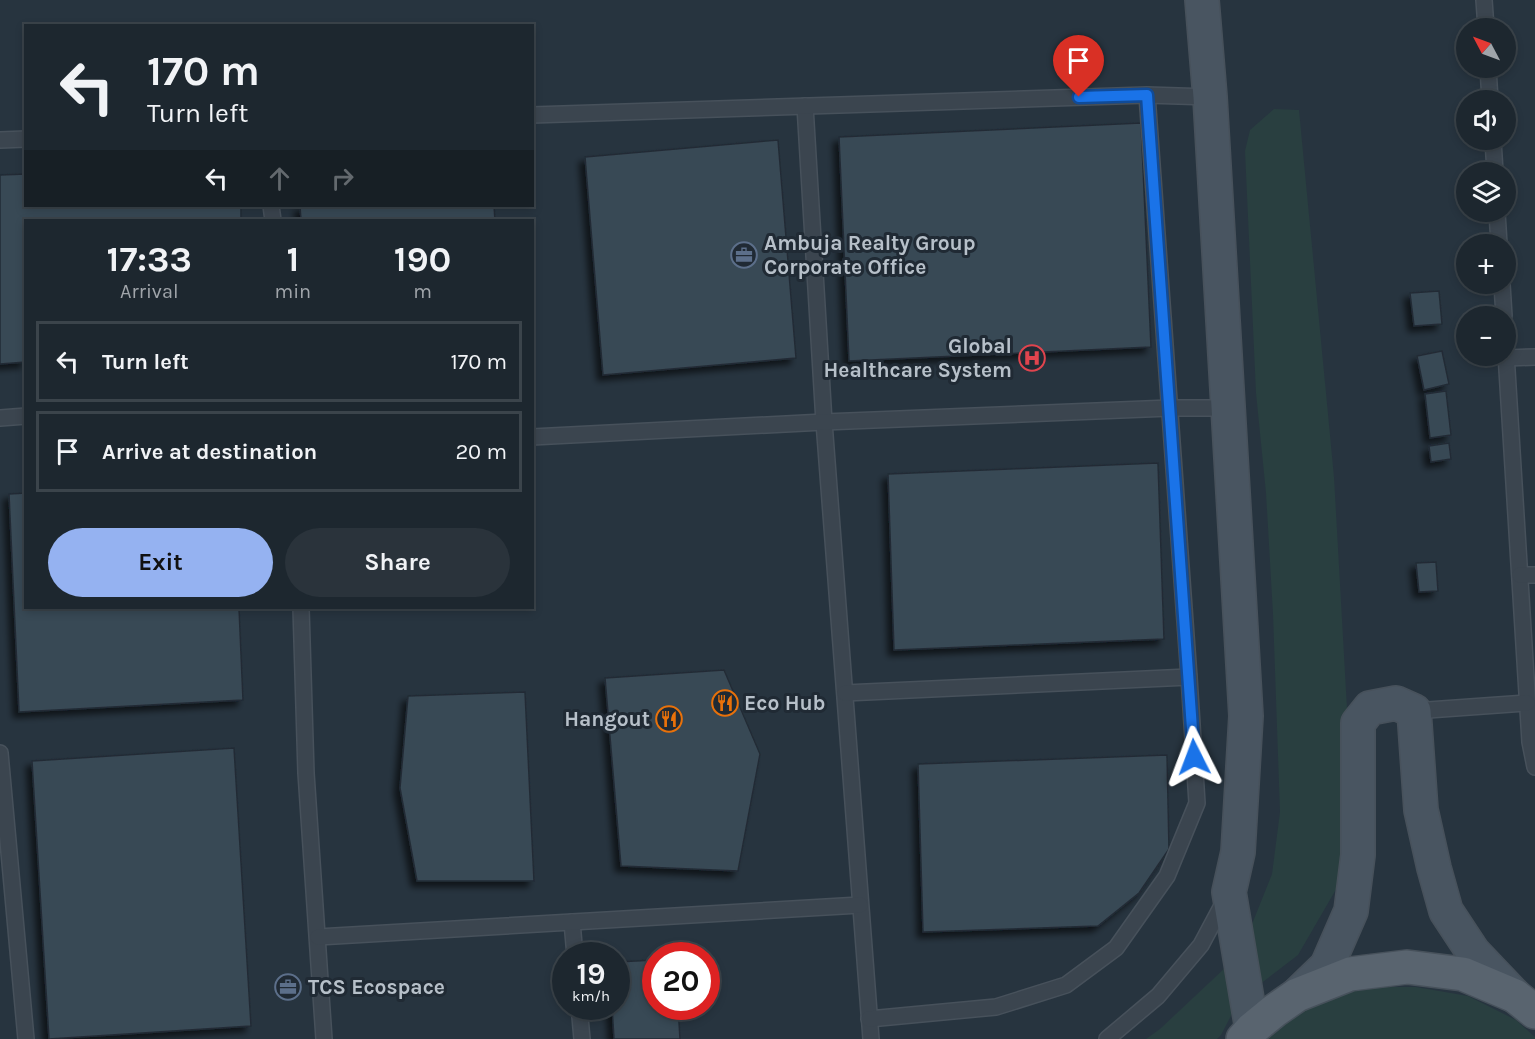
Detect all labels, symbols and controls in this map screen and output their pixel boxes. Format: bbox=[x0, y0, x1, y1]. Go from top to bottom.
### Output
north arrow bbox=[1456, 18, 1516, 78]
map controls bbox=[1456, 18, 1516, 366]
pin bbox=[1053, 35, 1104, 97]
icon: arrive bbox=[1062, 44, 1095, 77]
text: 170 m bbox=[147, 46, 260, 96]
icon: left bbox=[48, 48, 126, 126]
button: sound bbox=[1456, 90, 1516, 150]
text: Turn left bbox=[147, 97, 248, 129]
icon: left bbox=[200, 162, 233, 195]
icon: ahead bbox=[263, 162, 296, 195]
icon: right bbox=[326, 162, 359, 195]
button: layers bbox=[1456, 162, 1516, 222]
place label: Ambuja Realty Group Corporate Office bbox=[764, 231, 976, 279]
button: + bbox=[1456, 234, 1516, 294]
text: 17:33 bbox=[107, 238, 192, 280]
text: 1 bbox=[286, 238, 299, 280]
text: 190 bbox=[394, 238, 451, 280]
office icon: Ambuja Realty Group Corporate Office bbox=[729, 240, 759, 270]
text: Arrival bbox=[120, 280, 179, 303]
text: min bbox=[274, 280, 311, 303]
text: m bbox=[413, 280, 432, 303]
button: − bbox=[1456, 306, 1516, 366]
place label: Global Healthcare System bbox=[824, 334, 1012, 382]
hospital icon: Global Healthcare System bbox=[1017, 343, 1047, 373]
icon: left bbox=[51, 345, 84, 378]
text: Turn left bbox=[102, 349, 189, 375]
text: 170 m bbox=[451, 349, 507, 375]
icon: arrive bbox=[51, 435, 84, 468]
text: Arrive at destination bbox=[102, 439, 317, 465]
text: 20 m bbox=[455, 439, 507, 465]
button: Exit bbox=[48, 528, 273, 597]
button: Share bbox=[285, 528, 510, 597]
restaurant icon: Eco Hub bbox=[710, 688, 740, 718]
place label: Eco Hub bbox=[744, 691, 826, 715]
restaurant icon: Hangout bbox=[654, 704, 684, 734]
place label: Hangout bbox=[564, 707, 650, 731]
position arrow bbox=[1162, 725, 1226, 789]
speed limit sign: 20 bbox=[642, 942, 720, 1020]
text: 19 bbox=[576, 956, 605, 992]
office icon: TCS Ecospace bbox=[273, 972, 303, 1002]
place label: TCS Ecospace bbox=[308, 975, 445, 999]
text: km/h bbox=[572, 987, 610, 1005]

